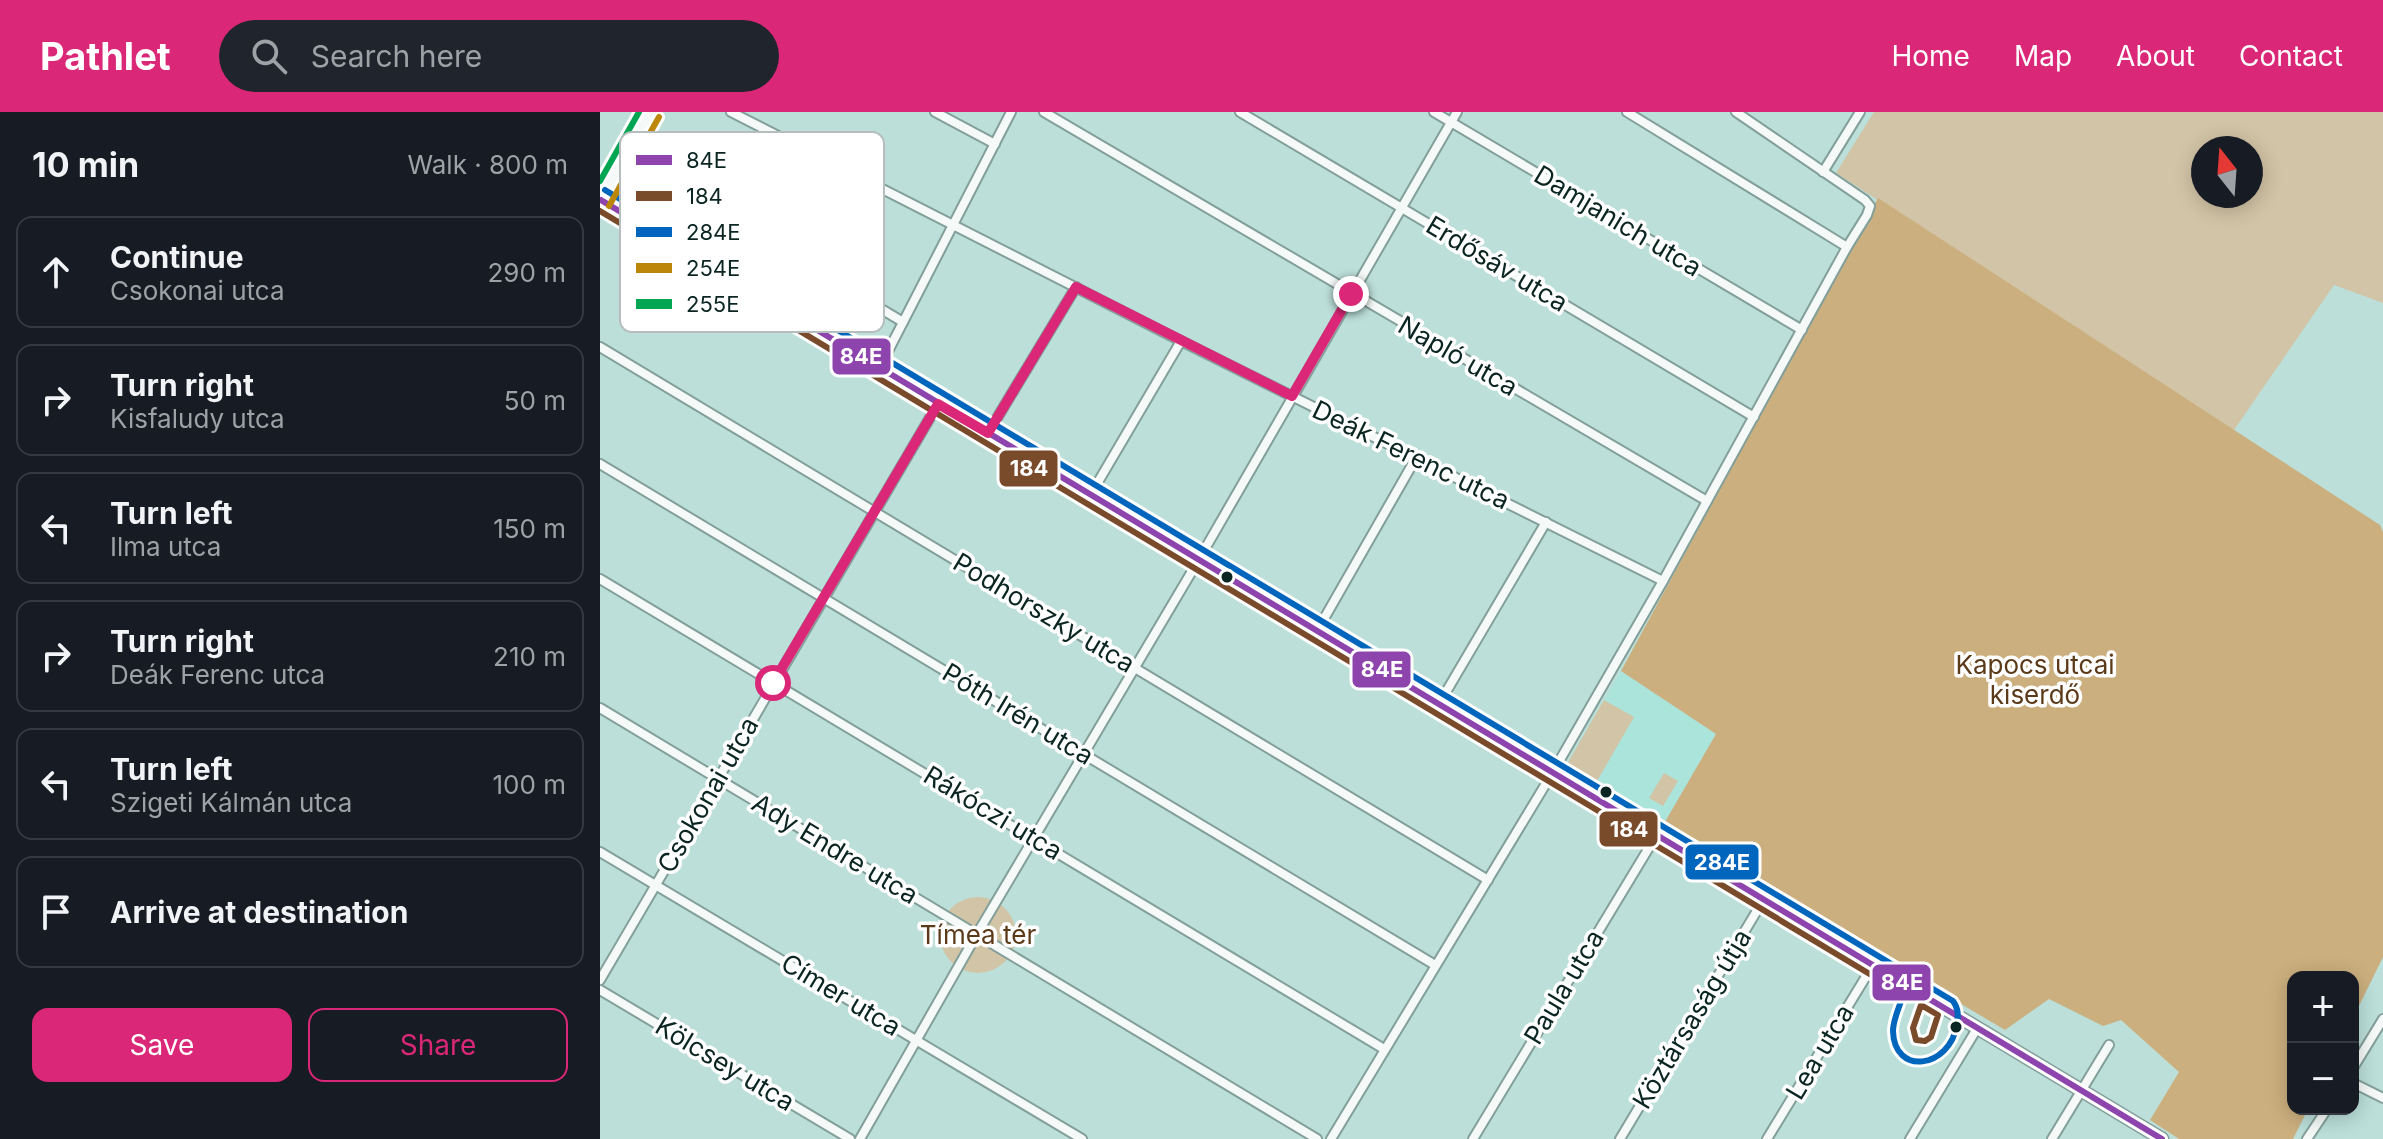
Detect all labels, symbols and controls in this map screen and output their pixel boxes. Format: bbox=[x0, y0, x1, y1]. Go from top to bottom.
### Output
search box bbox=[219, 20, 779, 92]
text: Pathlet bbox=[40, 33, 171, 79]
icon: search bbox=[247, 34, 291, 78]
text: Search here bbox=[311, 38, 482, 74]
text: Home bbox=[1891, 39, 1970, 73]
text: Map bbox=[2014, 39, 2072, 73]
text: About bbox=[2116, 39, 2195, 73]
text: Contact bbox=[2239, 39, 2343, 73]
legend bbox=[620, 132, 884, 332]
north arrow bbox=[2191, 136, 2263, 208]
text: 10 min bbox=[32, 144, 139, 185]
text: 84E bbox=[686, 147, 727, 173]
text: Walk · 800 m bbox=[407, 149, 568, 180]
street label: Damjanich utca bbox=[1529, 158, 1707, 283]
text: 184 bbox=[686, 183, 723, 209]
street label: Erdősáv utca bbox=[1421, 209, 1574, 318]
text: 284E bbox=[686, 219, 740, 245]
text: Continue bbox=[110, 239, 244, 275]
icon: ahead bbox=[34, 250, 78, 294]
text: 254E bbox=[686, 255, 740, 281]
text: 290 m bbox=[488, 257, 566, 288]
text: Csokonai utca bbox=[110, 275, 284, 306]
route end bbox=[1333, 276, 1369, 312]
text: 255E bbox=[686, 291, 739, 317]
street label: Napló utca bbox=[1393, 309, 1523, 402]
line badge: 84E bbox=[831, 337, 892, 376]
text: 84E bbox=[840, 343, 882, 369]
text: Turn right bbox=[110, 367, 254, 403]
icon: right bbox=[34, 378, 78, 422]
text: 50 m bbox=[504, 385, 566, 416]
street label: Deák Ferenc utca bbox=[1308, 393, 1515, 516]
text: Kisfaludy utca bbox=[110, 403, 285, 434]
line badge: 184 bbox=[998, 449, 1059, 488]
text: 184 bbox=[1010, 455, 1048, 481]
text: Turn left bbox=[110, 495, 232, 531]
icon: left bbox=[34, 506, 78, 550]
text: 150 m bbox=[493, 513, 566, 544]
text: Ilma utca bbox=[110, 531, 221, 562]
street label: Podhorszky utca bbox=[948, 546, 1141, 679]
unlabelled marker bbox=[1219, 569, 1235, 585]
text: Turn right bbox=[110, 623, 254, 659]
icon: right bbox=[34, 634, 78, 678]
text: 210 m bbox=[493, 641, 566, 672]
park label: Kapocs utcai kiserdő bbox=[1955, 649, 2115, 710]
line badge: 84E bbox=[1351, 650, 1412, 689]
street label: Póth Irén utca bbox=[937, 656, 1099, 771]
text: 84E bbox=[1361, 656, 1403, 682]
text: Deák Ferenc utca bbox=[110, 659, 325, 690]
route start bbox=[755, 665, 791, 701]
street label: Csokonai utca bbox=[651, 711, 765, 878]
text: Turn left bbox=[110, 751, 232, 787]
street label: Rákóczi utca bbox=[918, 759, 1068, 866]
icon: left bbox=[34, 762, 78, 806]
text: 100 m bbox=[493, 769, 566, 800]
unlabelled marker bbox=[1598, 784, 1614, 800]
text: Szigeti Kálmán utca bbox=[110, 787, 352, 818]
street label: Ady Endre utca bbox=[747, 787, 924, 910]
line badge: 184 bbox=[1598, 810, 1659, 848]
text: 184 bbox=[1610, 816, 1648, 842]
line badge: 284E bbox=[1684, 843, 1760, 881]
text: 284E bbox=[1694, 849, 1750, 875]
icon: arrive bbox=[34, 890, 78, 934]
text: Arrive at destination bbox=[110, 894, 408, 930]
park label: Tímea tér bbox=[920, 919, 1036, 950]
street label: Köztársaság útja bbox=[1626, 923, 1757, 1114]
street label: Paula utca bbox=[1517, 924, 1610, 1050]
street label: Címer utca bbox=[776, 947, 907, 1042]
line badge: 84E bbox=[1871, 963, 1932, 1002]
text: 84E bbox=[1881, 969, 1923, 995]
map controls bbox=[2287, 971, 2359, 1115]
button: + bbox=[2287, 971, 2359, 1043]
street label: Lea utca bbox=[1779, 999, 1860, 1105]
button: Save bbox=[32, 1008, 292, 1082]
button: Share bbox=[308, 1008, 568, 1082]
street label: Kölcsey utca bbox=[650, 1010, 800, 1117]
unlabelled marker bbox=[1948, 1019, 1964, 1035]
button: − bbox=[2287, 1043, 2359, 1115]

